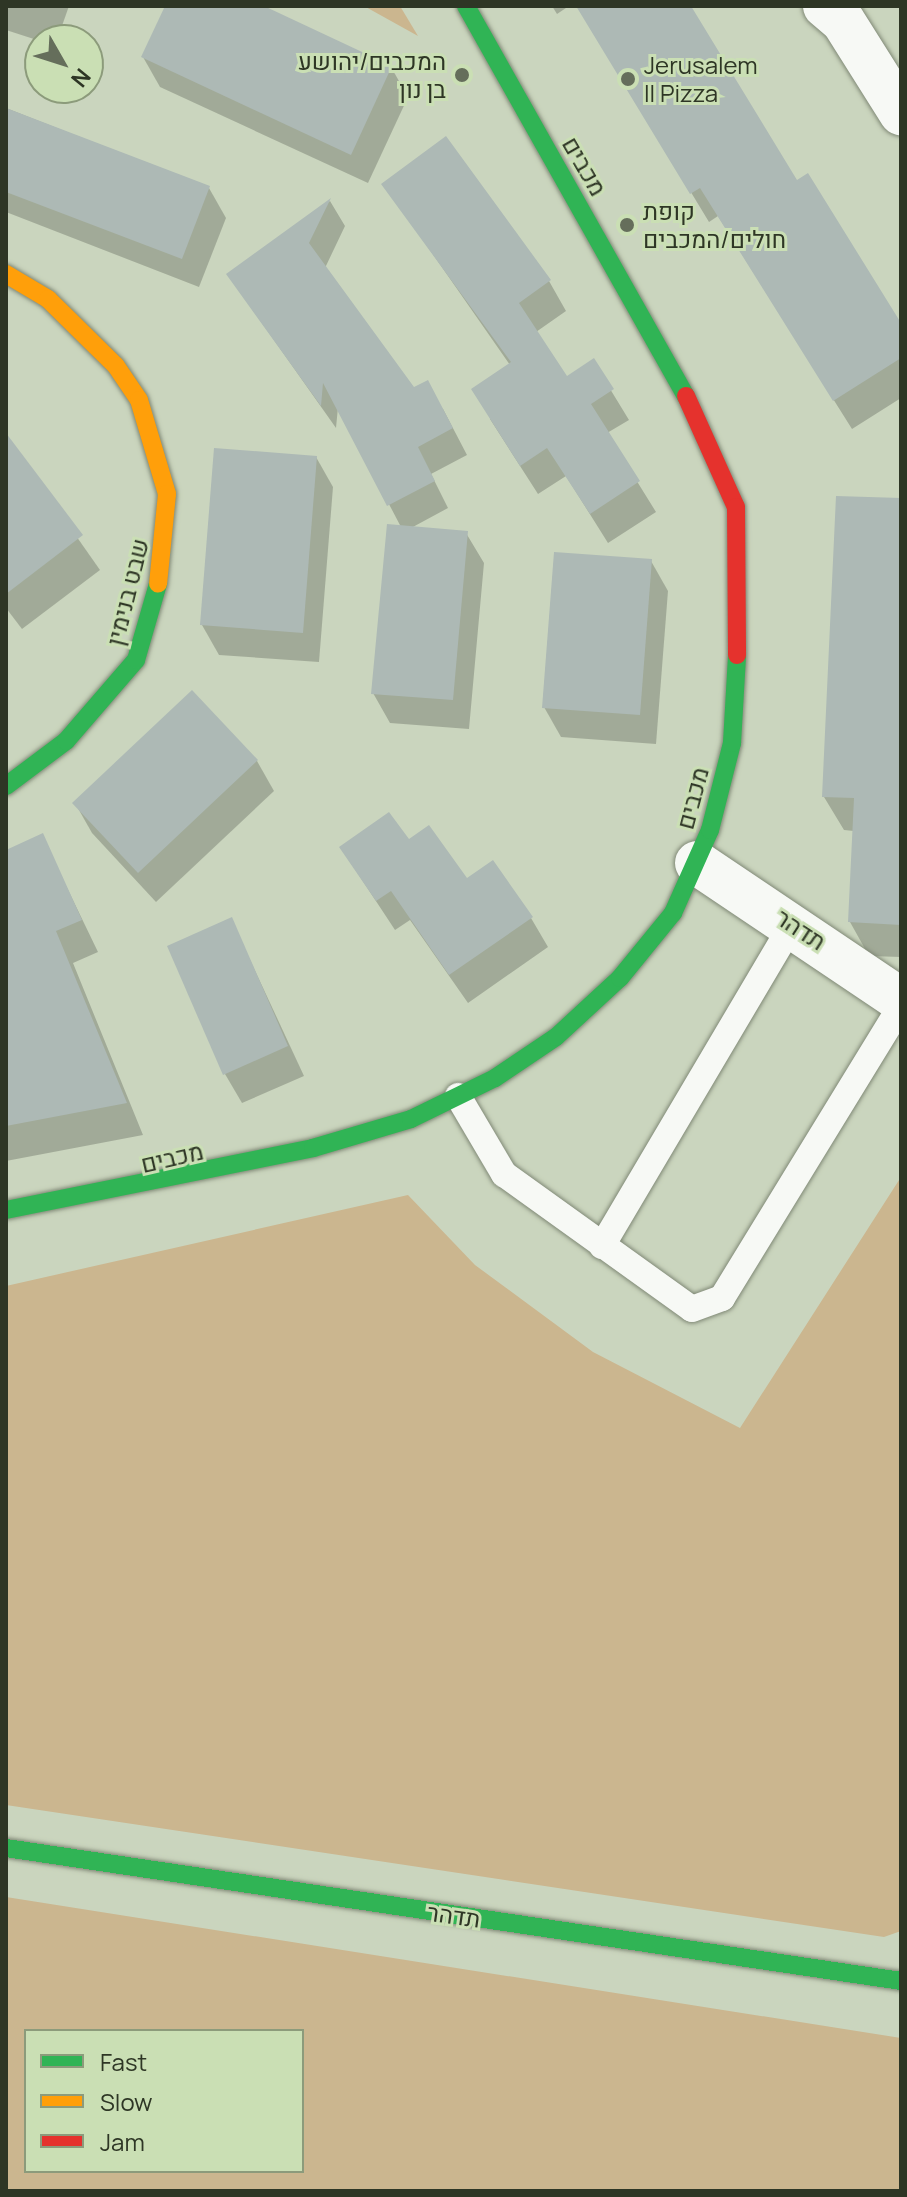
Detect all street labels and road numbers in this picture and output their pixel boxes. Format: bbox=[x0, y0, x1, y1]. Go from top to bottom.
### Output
street label: מכבים bbox=[557, 131, 613, 201]
street label: שבט בנימין bbox=[100, 536, 154, 648]
street label: מכבים bbox=[670, 764, 714, 832]
street label: תדהר bbox=[771, 902, 831, 956]
street label: מכבים bbox=[138, 1136, 206, 1178]
street label: תדהר bbox=[426, 1897, 482, 1933]

